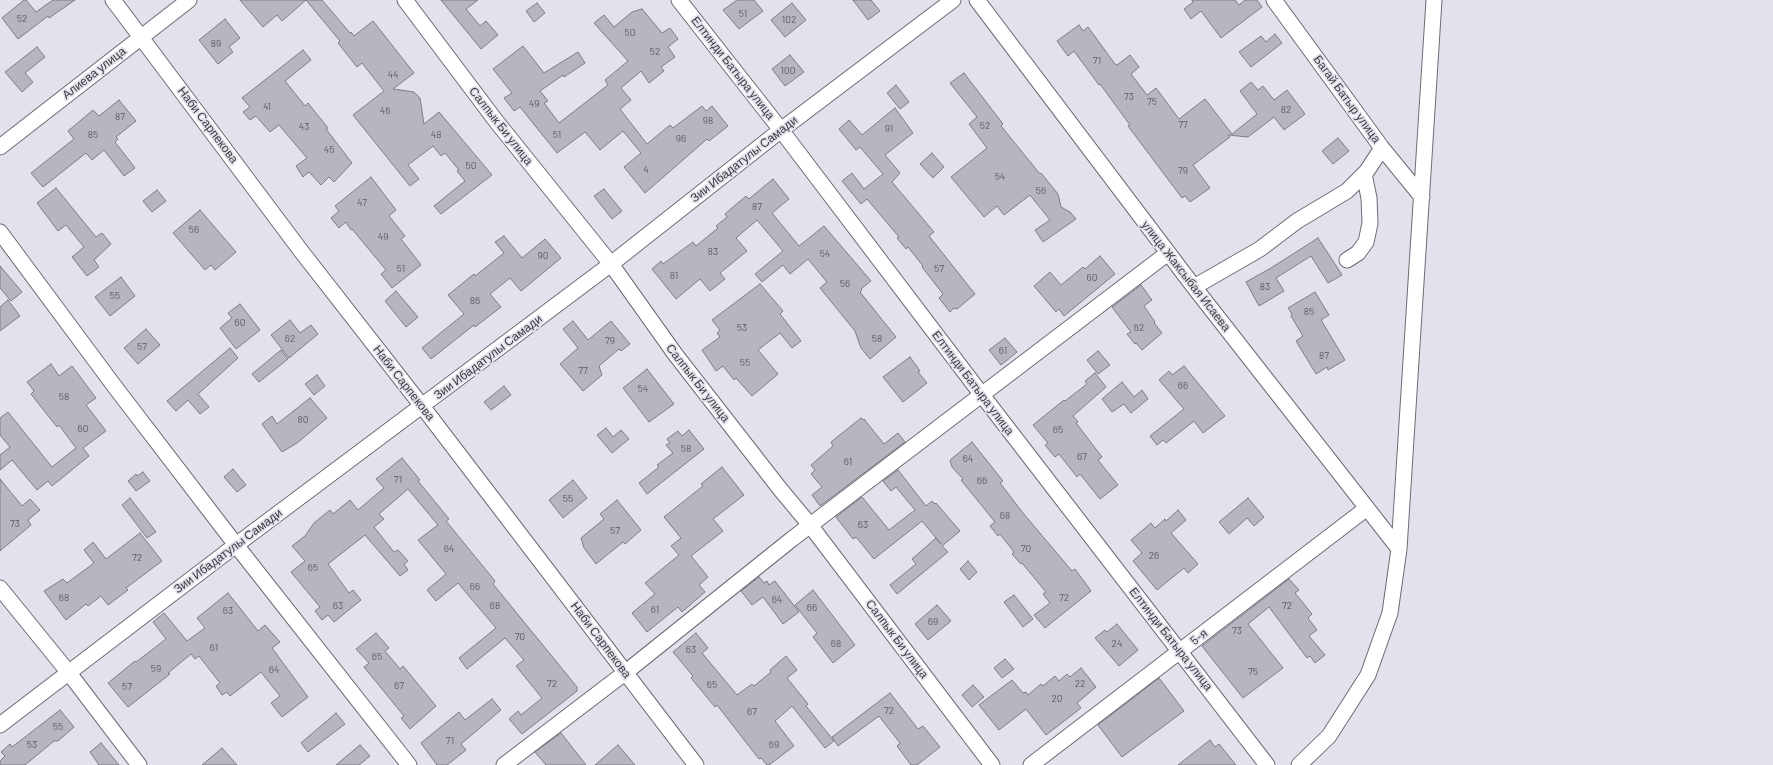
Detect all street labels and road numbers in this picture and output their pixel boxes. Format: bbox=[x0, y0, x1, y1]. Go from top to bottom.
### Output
street label: Елтинди Батыра улица bbox=[688, 13, 778, 123]
street label: Алиева улица bbox=[59, 44, 129, 102]
street label: Багай Батыр улица bbox=[1310, 52, 1384, 146]
street label: Наби Сарпекова bbox=[175, 84, 241, 166]
street label: Салпык Би улица bbox=[466, 84, 536, 168]
street label: Зии Ибадатулы Самади bbox=[688, 113, 800, 205]
street label: улица Жаксыбая Исаева bbox=[1138, 218, 1234, 334]
street label: Зии Ибадатулы Самади bbox=[431, 312, 545, 402]
street label: Елтинди Батыра улица bbox=[929, 328, 1017, 438]
street label: Салпык Би улица bbox=[663, 341, 733, 425]
street label: Наби Сарпекова bbox=[370, 342, 438, 424]
street label: Зии Ибадатулы Самади bbox=[171, 506, 285, 596]
street label: Елтинди Батыра улица bbox=[1126, 584, 1216, 694]
street label: Салпык Би улица bbox=[863, 597, 931, 681]
street label: Наби Сарпекова bbox=[568, 599, 634, 681]
street label: 5-я bbox=[1188, 626, 1210, 648]

